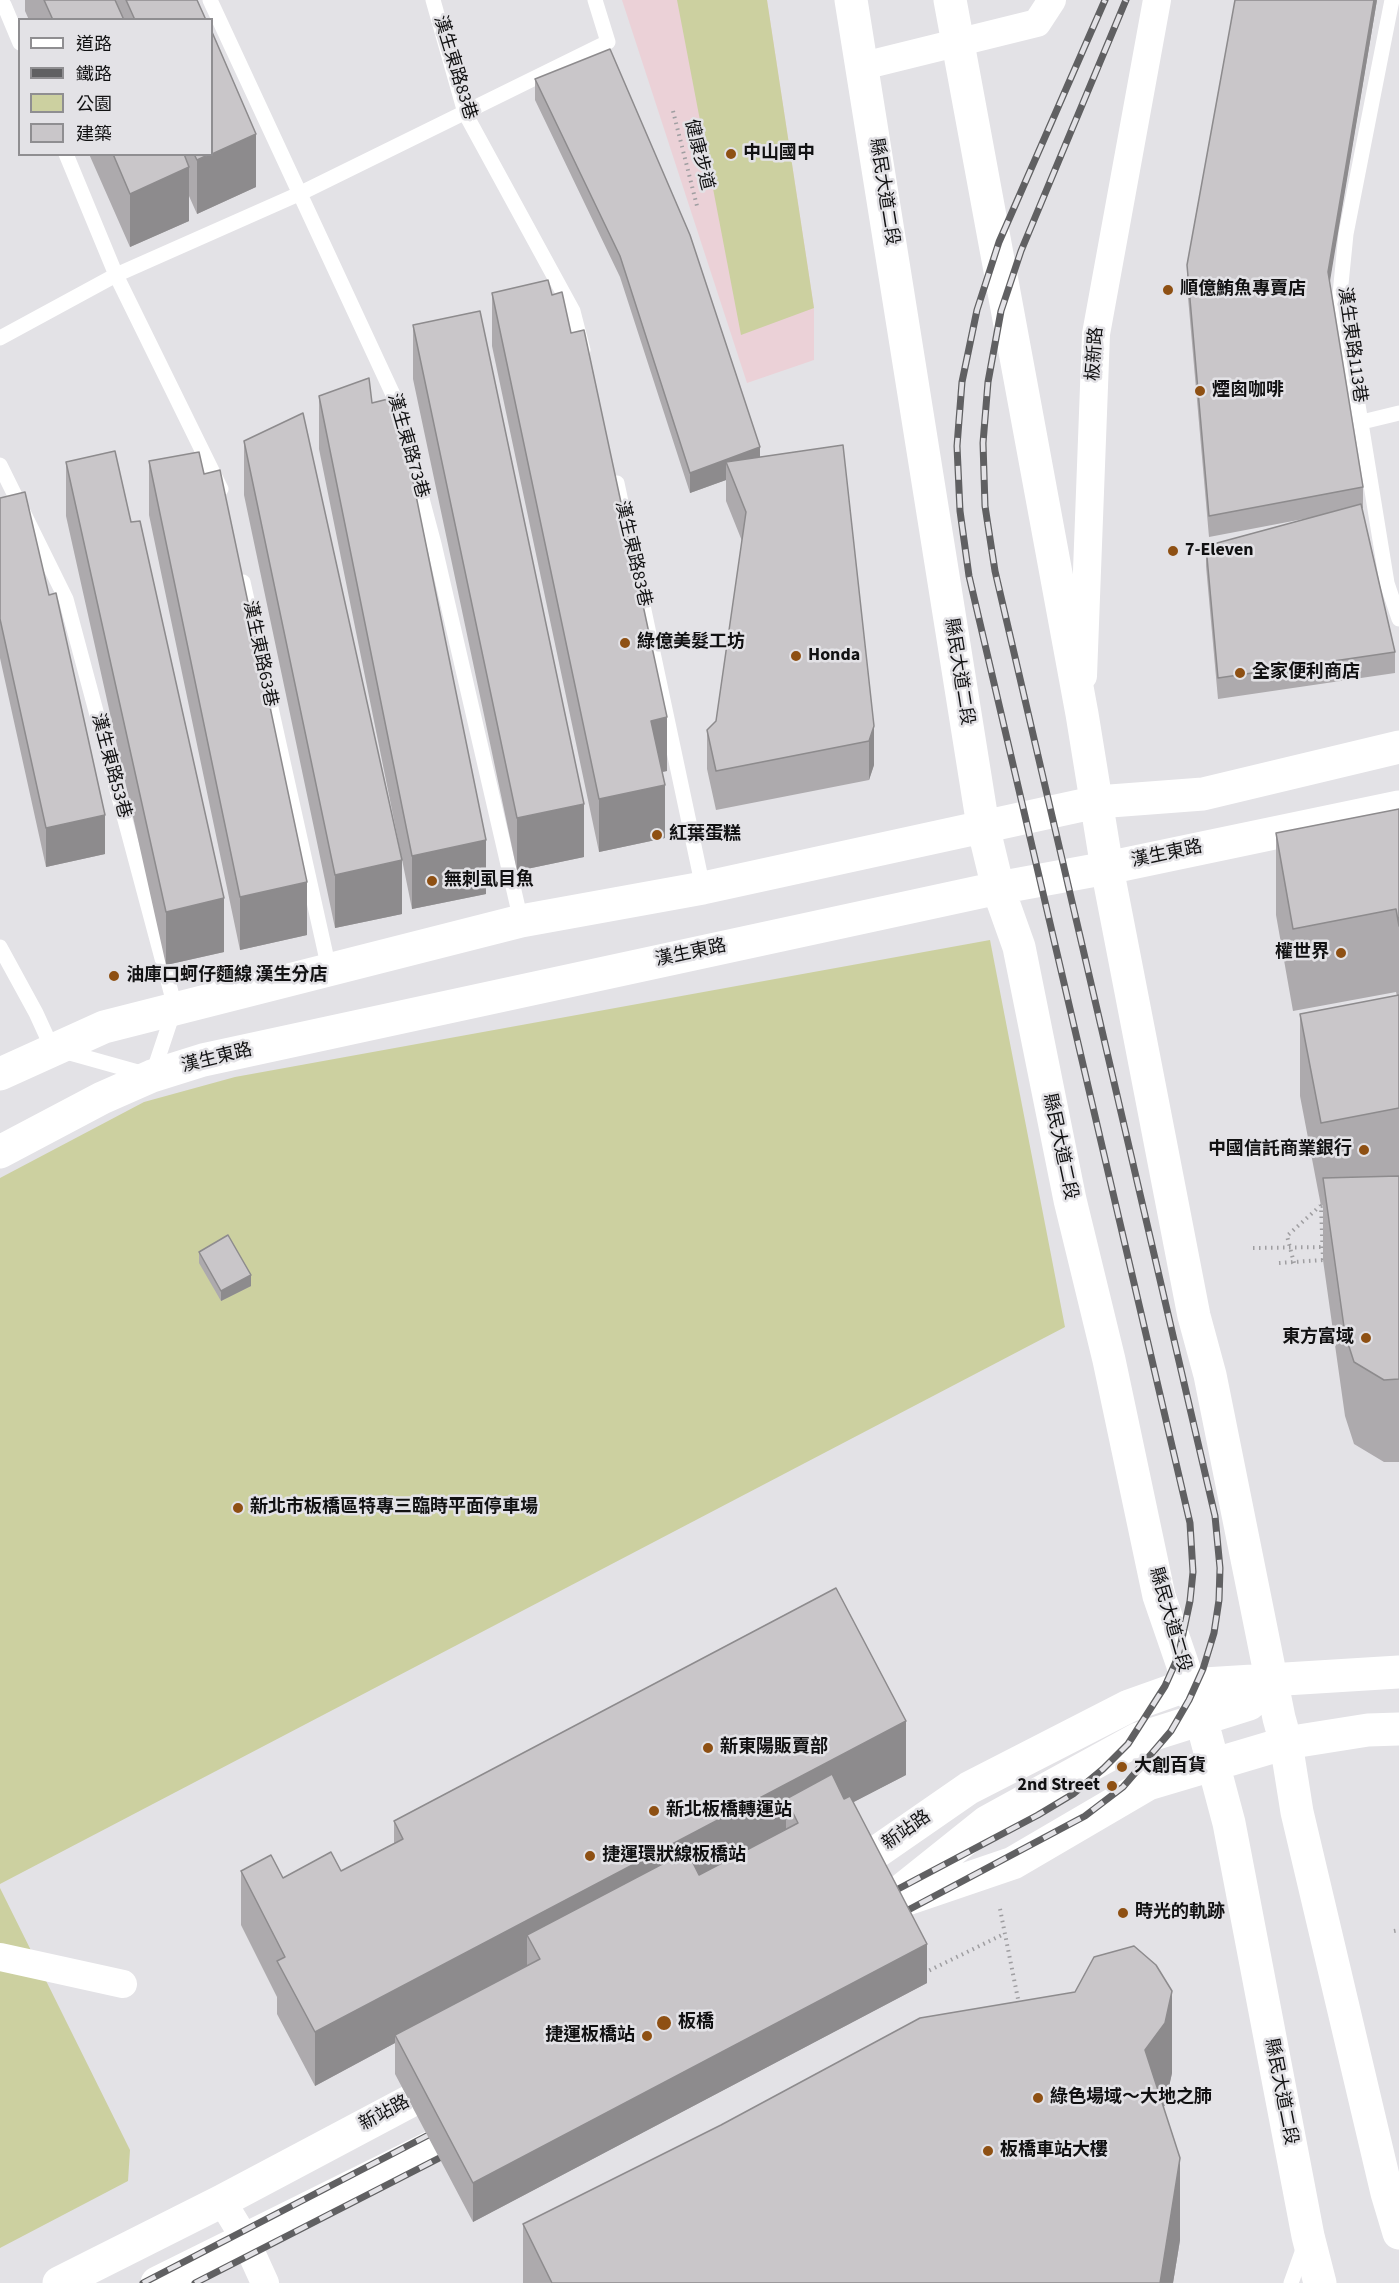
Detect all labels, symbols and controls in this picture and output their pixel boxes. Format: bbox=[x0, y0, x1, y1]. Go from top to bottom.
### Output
street label: 漢生東路83巷 bbox=[428, 13, 480, 123]
legend bbox=[18, 18, 213, 156]
text: 道路 bbox=[76, 32, 112, 57]
text: 鐵路 bbox=[76, 62, 112, 87]
text: 公園 bbox=[76, 92, 112, 117]
street label: 健康步道 bbox=[679, 117, 717, 193]
text: 建築 bbox=[76, 122, 112, 147]
street label: 縣民大道二段 bbox=[864, 137, 902, 247]
place label: 中山國中 bbox=[743, 143, 815, 165]
marker: 中山國中 bbox=[724, 147, 738, 161]
place label: 順億鮪魚專賣店 bbox=[1180, 279, 1306, 301]
marker: 順億鮪魚專賣店 bbox=[1161, 283, 1175, 297]
street label: 漢生東路113巷 bbox=[1332, 286, 1370, 404]
street label: 板新路 bbox=[1083, 326, 1109, 382]
place label: 煙囪咖啡 bbox=[1212, 380, 1284, 402]
marker: 煙囪咖啡 bbox=[1193, 384, 1207, 398]
street label: 漢生東路73巷 bbox=[382, 391, 432, 501]
street label: 漢生東路83巷 bbox=[609, 499, 655, 609]
place label: 7-Eleven bbox=[1185, 540, 1254, 562]
marker: 7-Eleven bbox=[1166, 544, 1180, 558]
street label: 漢生東路63巷 bbox=[237, 599, 281, 709]
street label: 縣民大道二段 bbox=[939, 617, 977, 727]
place label: 綠億美髮工坊 bbox=[637, 632, 745, 654]
marker: 綠億美髮工坊 bbox=[618, 636, 632, 650]
place label: Honda bbox=[808, 645, 860, 667]
marker: Honda bbox=[789, 649, 803, 663]
place label: 全家便利商店 bbox=[1252, 662, 1360, 684]
marker: 全家便利商店 bbox=[1233, 666, 1247, 680]
street label: 漢生東路53巷 bbox=[86, 711, 134, 821]
place label: 紅葉蛋糕 bbox=[669, 824, 741, 846]
marker: 紅葉蛋糕 bbox=[650, 828, 664, 842]
street label: 漢生東路 bbox=[1130, 837, 1204, 873]
place label: 無刺虱目魚 bbox=[444, 870, 534, 892]
marker: 無刺虱目魚 bbox=[425, 874, 439, 888]
street label: 漢生東路 bbox=[654, 936, 728, 972]
place label: 權世界 bbox=[1275, 942, 1329, 964]
marker: 權世界 bbox=[1334, 946, 1348, 960]
place label: 油庫口蚵仔麵線 漢生分店 bbox=[126, 965, 328, 987]
marker: 油庫口蚵仔麵線 漢生分店 bbox=[107, 969, 121, 983]
street label: 漢生東路 bbox=[179, 1040, 255, 1078]
street label: 縣民大道二段 bbox=[1037, 1092, 1081, 1202]
place label: 中國信託商業銀行 bbox=[1208, 1139, 1352, 1161]
marker: 中國信託商業銀行 bbox=[1357, 1143, 1371, 1157]
place label: 東方富域 bbox=[1282, 1327, 1354, 1349]
marker: 東方富域 bbox=[1359, 1331, 1373, 1345]
place label: 新北市板橋區特專三臨時平面停車場 bbox=[250, 1497, 538, 1519]
marker: 新北市板橋區特專三臨時平面停車場 bbox=[231, 1501, 245, 1515]
street label: 縣民大道二段 bbox=[1144, 1565, 1194, 1675]
place label: 新東陽販賣部 bbox=[720, 1737, 828, 1759]
marker: 新東陽販賣部 bbox=[701, 1741, 715, 1755]
place label: 大創百貨 bbox=[1134, 1756, 1206, 1778]
marker: 大創百貨 bbox=[1115, 1760, 1129, 1774]
place label: 2nd Street bbox=[1018, 1775, 1100, 1797]
marker: 2nd Street bbox=[1105, 1779, 1119, 1793]
place label: 新北板橋轉運站 bbox=[666, 1800, 792, 1822]
marker: 新北板橋轉運站 bbox=[647, 1804, 661, 1818]
street label: 新站路 bbox=[879, 1807, 935, 1855]
place label: 捷運環狀線板橋站 bbox=[602, 1845, 746, 1867]
marker: 捷運環狀線板橋站 bbox=[583, 1849, 597, 1863]
place label: 時光的軌跡 bbox=[1135, 1902, 1225, 1924]
marker: 時光的軌跡 bbox=[1116, 1906, 1130, 1920]
place label: 板橋 bbox=[678, 2012, 714, 2034]
marker: 板橋 bbox=[655, 2014, 673, 2032]
place label: 捷運板橋站 bbox=[545, 2025, 635, 2047]
marker: 捷運板橋站 bbox=[640, 2029, 654, 2043]
street label: 縣民大道二段 bbox=[1259, 2037, 1301, 2147]
place label: 綠色場域～大地之肺 bbox=[1050, 2087, 1212, 2109]
marker: 綠色場域～大地之肺 bbox=[1031, 2091, 1045, 2105]
street label: 新站路 bbox=[356, 2092, 414, 2136]
place label: 板橋車站大樓 bbox=[1000, 2140, 1108, 2162]
marker: 板橋車站大樓 bbox=[981, 2144, 995, 2158]

